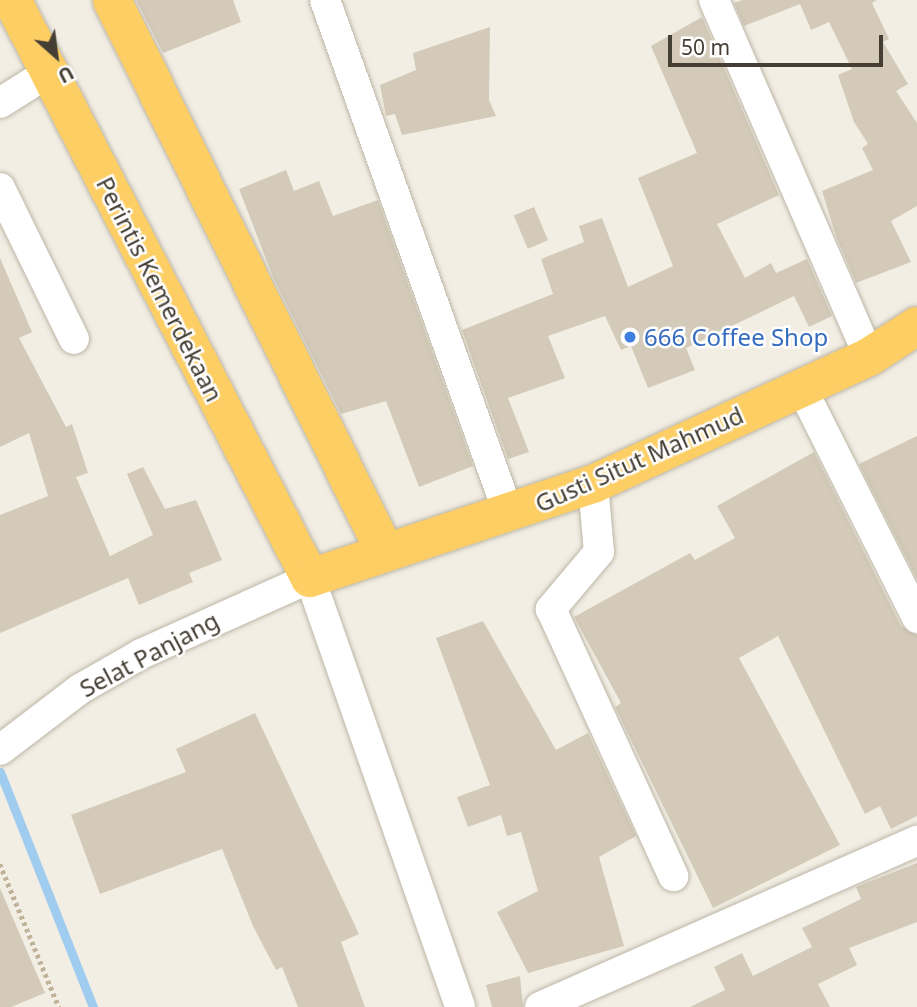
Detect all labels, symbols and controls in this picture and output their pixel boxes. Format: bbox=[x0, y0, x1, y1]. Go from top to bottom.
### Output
north arrow bbox=[21, 21, 91, 91]
scale bar bbox=[672, 21, 887, 65]
text: 50 m bbox=[681, 33, 730, 61]
text: U bbox=[53, 60, 78, 89]
street label: Perintis Kemerdekaan bbox=[91, 172, 229, 406]
place label: 666 Coffee Shop bbox=[644, 323, 828, 351]
marker: 666 Coffee Shop bbox=[622, 329, 638, 345]
street label: Gusti Situt Mahmud bbox=[530, 400, 748, 518]
street label: Selat Panjang bbox=[75, 605, 223, 703]

